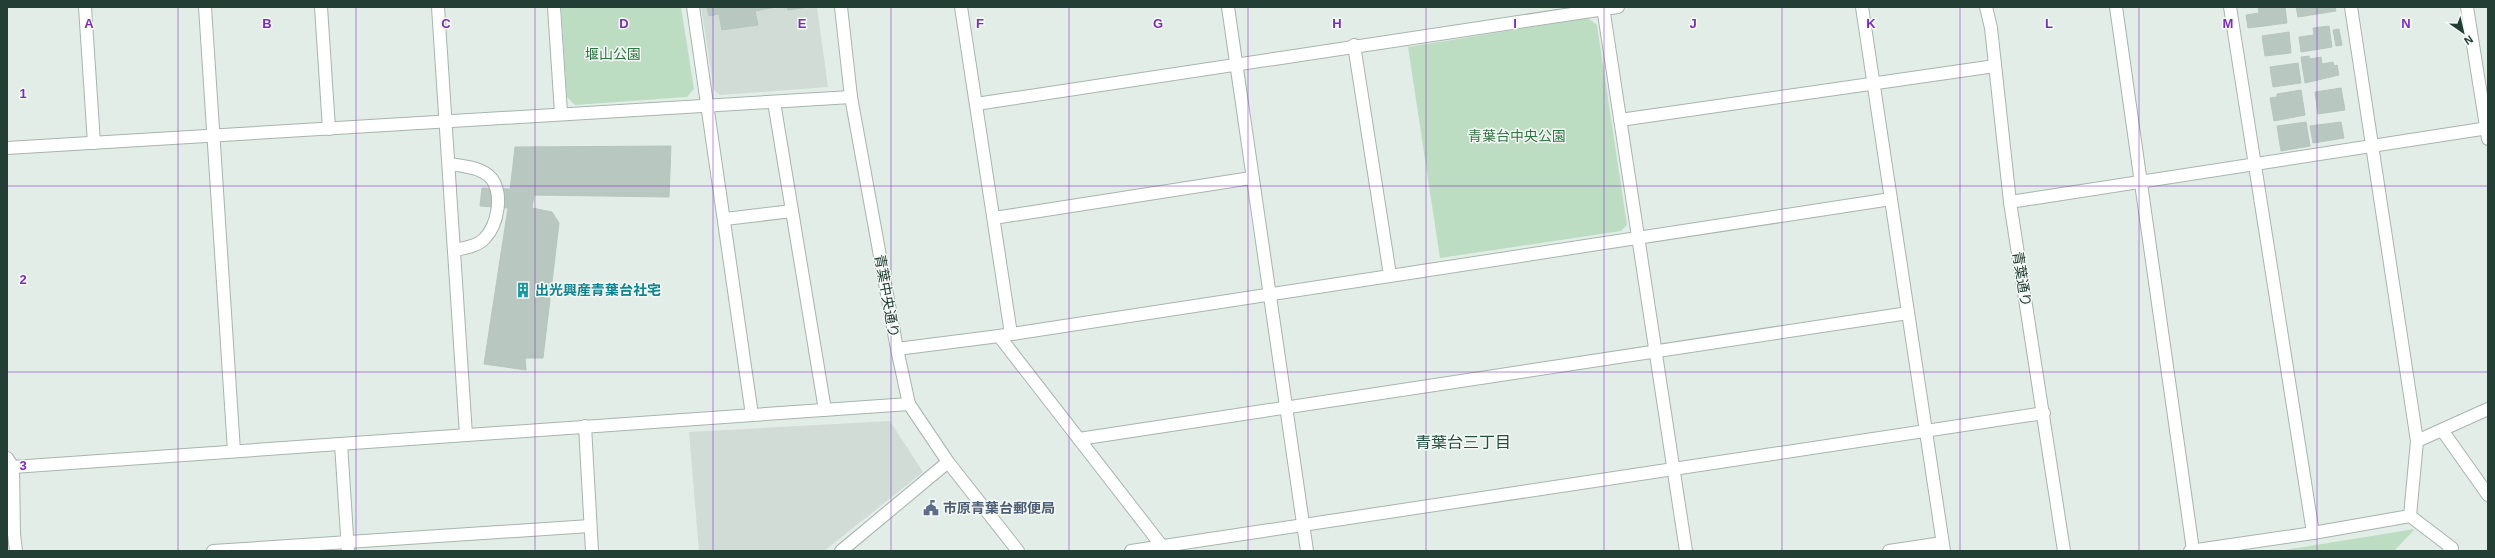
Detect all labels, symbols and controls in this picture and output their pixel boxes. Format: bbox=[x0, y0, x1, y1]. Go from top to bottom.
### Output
north arrow bbox=[2443, 12, 2483, 52]
text: A bbox=[84, 16, 94, 31]
text: B bbox=[262, 16, 272, 31]
text: C bbox=[441, 16, 451, 31]
text: D bbox=[619, 16, 629, 31]
text: E bbox=[798, 16, 807, 31]
text: F bbox=[976, 16, 984, 31]
text: G bbox=[1153, 16, 1163, 31]
text: H bbox=[1332, 16, 1342, 31]
text: I bbox=[1513, 16, 1517, 31]
text: J bbox=[1689, 16, 1697, 31]
text: K bbox=[1866, 16, 1876, 31]
text: L bbox=[2045, 16, 2053, 31]
text: M bbox=[2223, 16, 2233, 31]
text: N bbox=[2401, 16, 2411, 31]
text: N bbox=[2462, 33, 2475, 48]
park label: 堰山公園 bbox=[585, 46, 641, 62]
text: 1 bbox=[19, 86, 27, 101]
park label: 青葉台中央公園 bbox=[1468, 128, 1566, 144]
street label: 青葉通り bbox=[2010, 250, 2034, 308]
street label: 青葉中央通り bbox=[872, 253, 902, 339]
text: 2 bbox=[19, 272, 27, 287]
building icon: 出光興産青葉台社宅 bbox=[514, 281, 532, 299]
place label: 出光興産青葉台社宅 bbox=[535, 282, 661, 298]
district label: 青葉台三丁目 bbox=[1415, 434, 1511, 451]
text: 3 bbox=[19, 458, 27, 473]
public building icon: 市原青葉台郵便局 bbox=[922, 499, 940, 517]
place label: 市原青葉台郵便局 bbox=[943, 500, 1055, 516]

